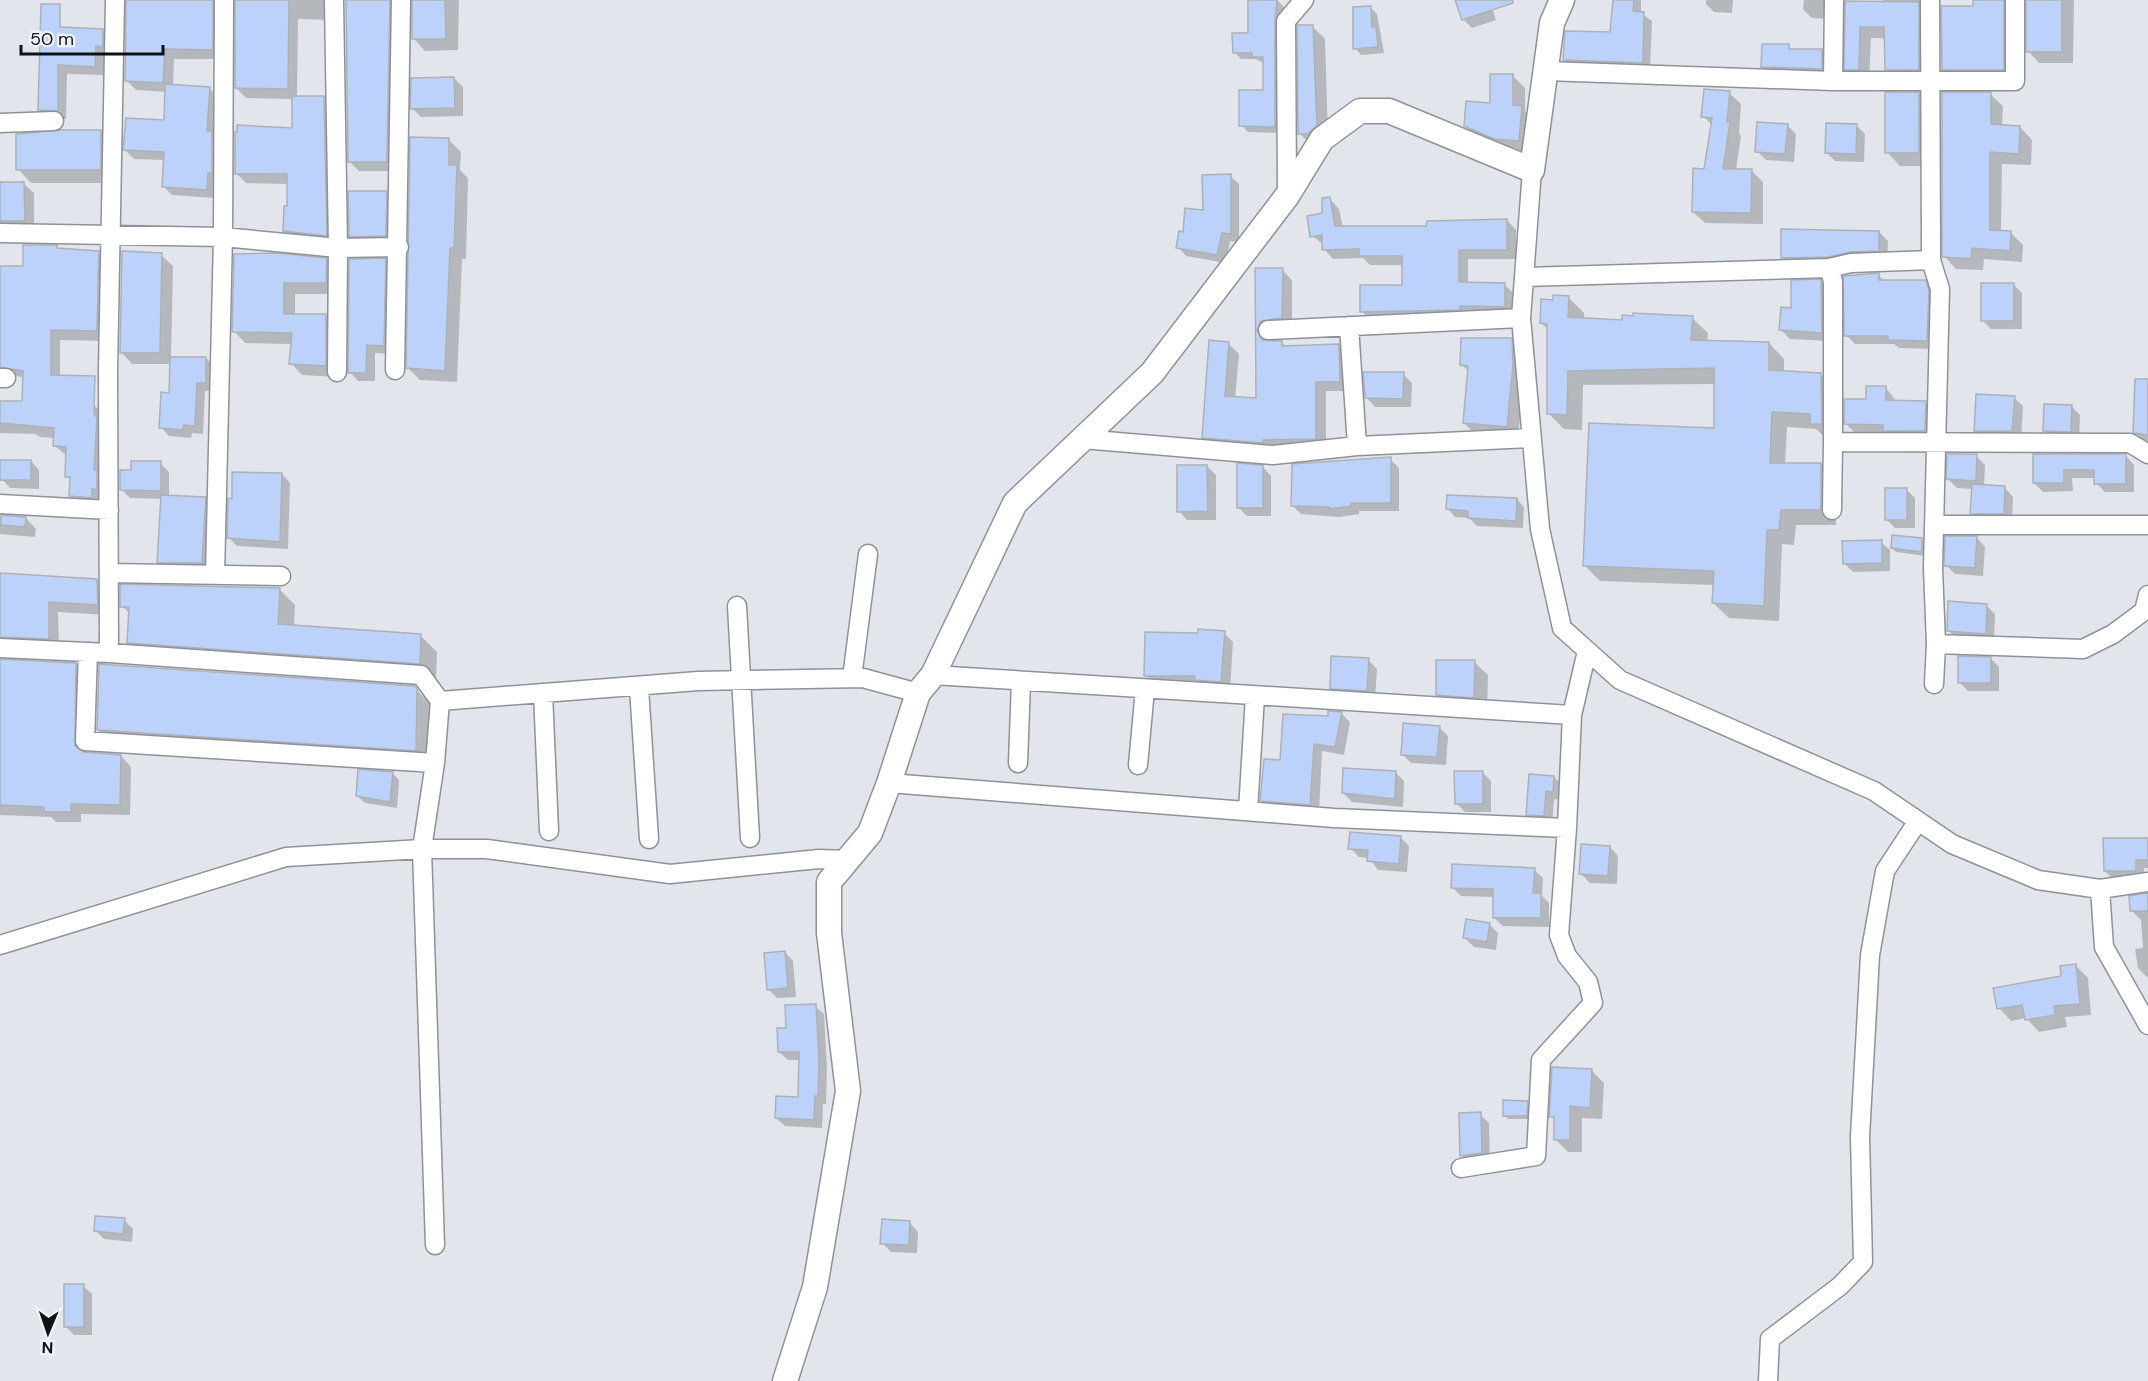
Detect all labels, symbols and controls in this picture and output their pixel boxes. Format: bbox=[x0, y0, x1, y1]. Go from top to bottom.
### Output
scale bar bbox=[21, 18, 164, 56]
text: 50 m bbox=[30, 27, 74, 51]
north arrow bbox=[18, 1303, 78, 1363]
text: N bbox=[41, 1337, 54, 1358]

